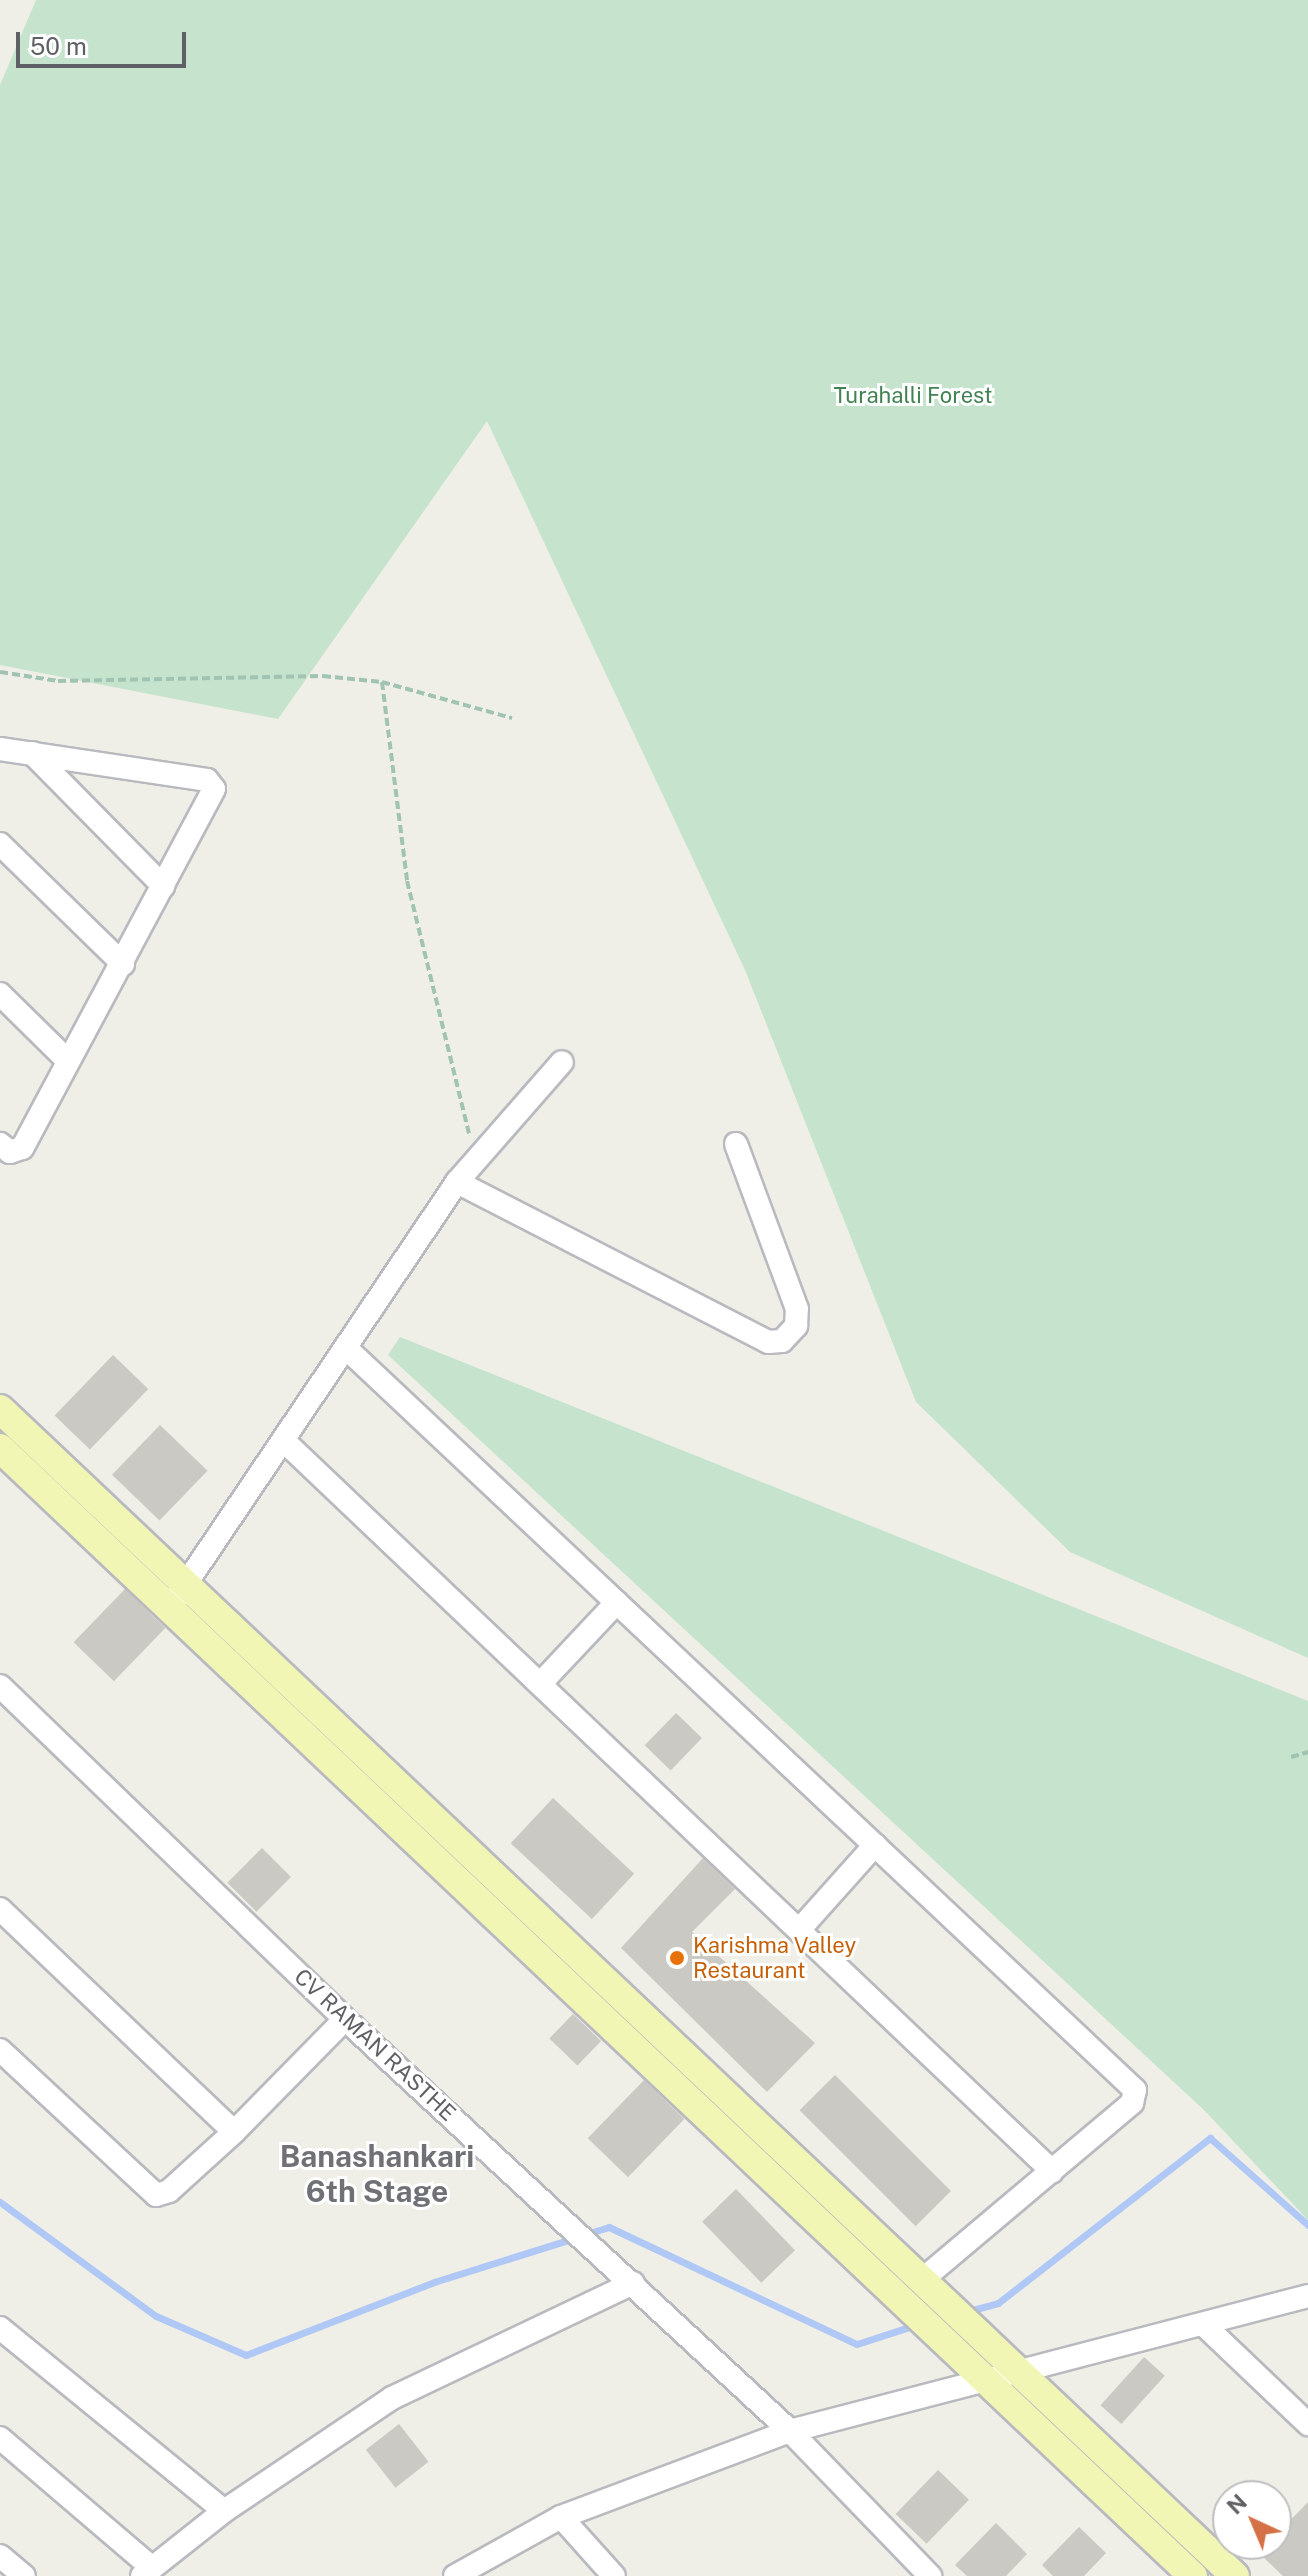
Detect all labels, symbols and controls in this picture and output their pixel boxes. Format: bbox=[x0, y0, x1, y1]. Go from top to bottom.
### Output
scale bar bbox=[20, 16, 190, 66]
text: 50 m bbox=[30, 32, 87, 60]
park label: Turahalli Forest bbox=[833, 383, 993, 409]
place label: Karishma Valley Restaurant bbox=[693, 1932, 857, 1984]
marker: Karishma Valley Restaurant bbox=[668, 1949, 686, 1967]
street label: CV RAMAN RASTHE bbox=[289, 1963, 461, 2127]
district label: Banashankari 6th Stage bbox=[280, 2138, 474, 2208]
north arrow bbox=[1212, 2480, 1292, 2560]
text: N bbox=[1221, 2489, 1252, 2520]

